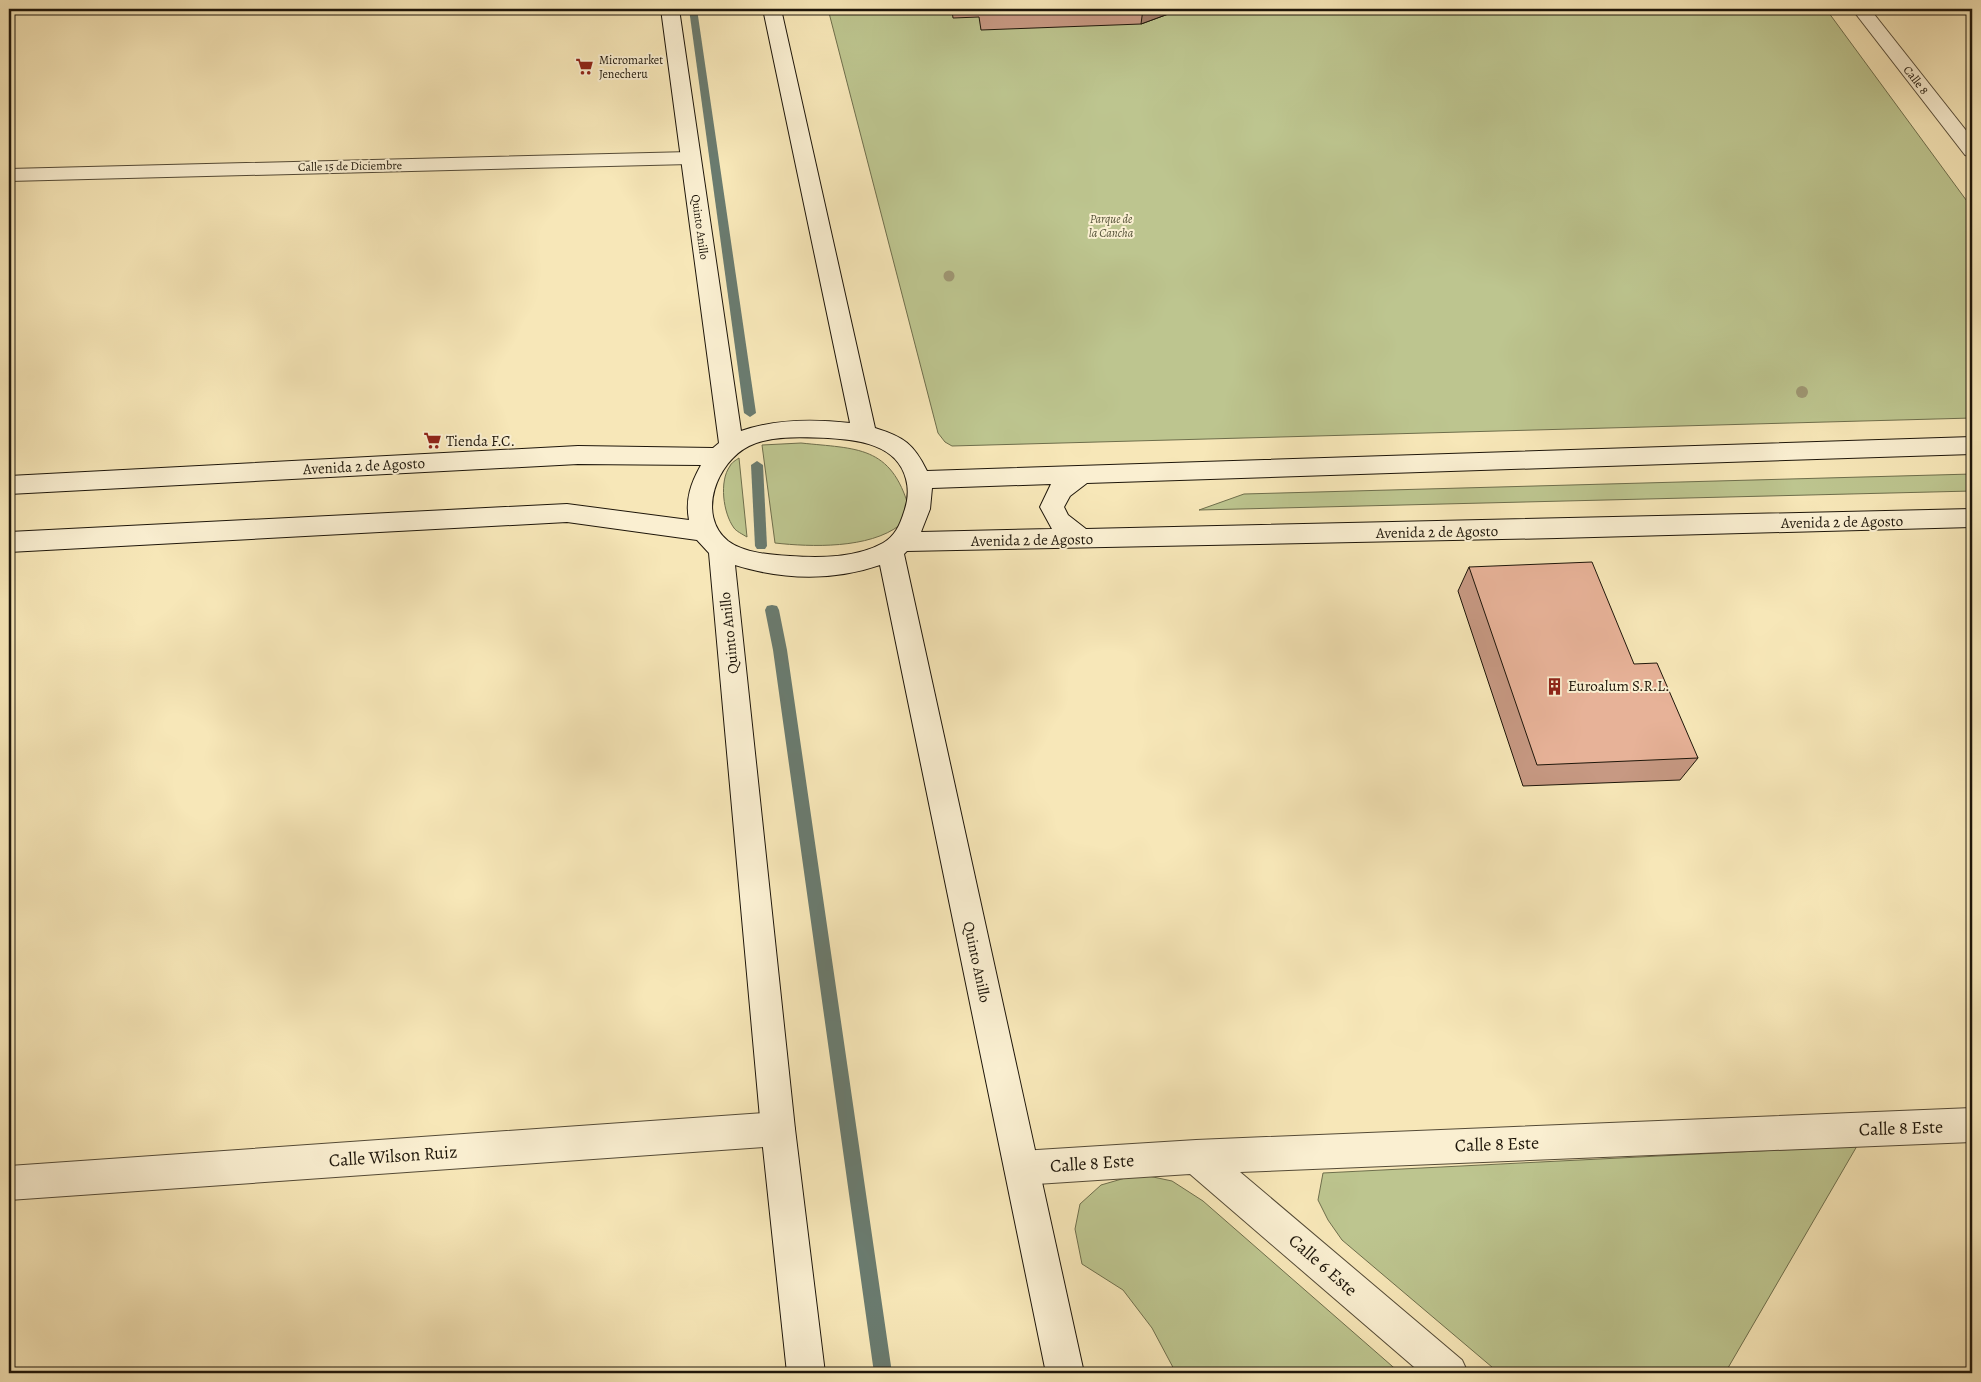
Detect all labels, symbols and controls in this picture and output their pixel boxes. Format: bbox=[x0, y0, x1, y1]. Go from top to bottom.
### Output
place label: Micromarket Jenecheru bbox=[599, 52, 663, 82]
supermarket icon: Micromarket Jenecheru bbox=[575, 57, 595, 77]
street label: Calle 8 bbox=[1900, 62, 1932, 98]
street label: Calle 15 de Diciembre bbox=[298, 157, 402, 175]
street label: Quinto Anillo bbox=[688, 193, 712, 261]
park label: Parque de la Cancha bbox=[1089, 211, 1134, 241]
supermarket icon: Tienda F.C. bbox=[422, 431, 442, 451]
place label: Tienda F.C. bbox=[446, 431, 515, 451]
street label: Avenida 2 de Agosto bbox=[301, 453, 426, 479]
street label: Avenida 2 de Agosto bbox=[1780, 511, 1903, 533]
street label: Avenida 2 de Agosto bbox=[1375, 521, 1498, 543]
street label: Avenida 2 de Agosto bbox=[970, 529, 1093, 551]
street label: Quinto Anillo bbox=[715, 591, 743, 675]
building icon: Euroalum S.R.L. bbox=[1544, 676, 1564, 696]
place label: Euroalum S.R.L. bbox=[1568, 676, 1670, 696]
street label: Quinto Anillo bbox=[959, 920, 995, 1004]
street label: Calle 8 Este bbox=[1858, 1115, 1944, 1141]
street label: Calle 8 Este bbox=[1454, 1131, 1540, 1157]
street label: Calle Wilson Ruiz bbox=[328, 1140, 458, 1172]
street label: Calle 8 Este bbox=[1049, 1148, 1135, 1178]
street label: Calle 6 Este bbox=[1283, 1228, 1363, 1302]

